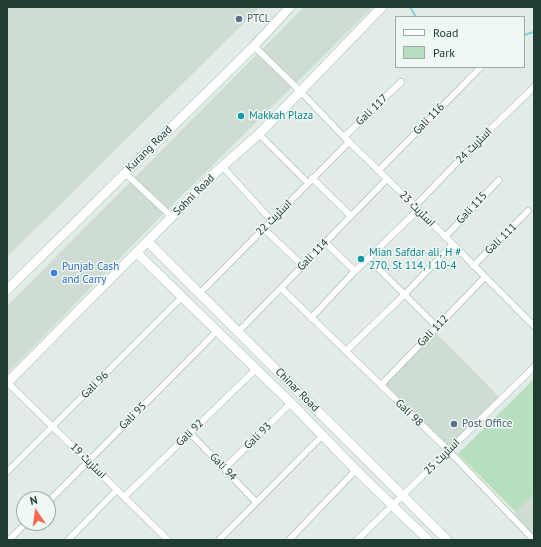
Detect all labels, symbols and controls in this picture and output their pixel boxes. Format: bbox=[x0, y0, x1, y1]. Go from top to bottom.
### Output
place label: PTCL bbox=[247, 12, 271, 26]
marker: PTCL bbox=[234, 14, 244, 24]
legend bbox=[395, 16, 525, 68]
text: Road bbox=[433, 25, 458, 40]
text: Park bbox=[433, 45, 455, 60]
street label: Gali 117 bbox=[353, 92, 391, 128]
street label: Gali 116 bbox=[411, 100, 447, 138]
place label: Makkah Plaza bbox=[249, 109, 313, 123]
marker: Makkah Plaza bbox=[236, 111, 246, 121]
street label: Kurang Road bbox=[123, 123, 175, 175]
street label: اسٹریٹ 24 bbox=[453, 125, 495, 167]
street label: Sohni Road bbox=[171, 172, 217, 218]
street label: اسٹریٹ 23 bbox=[396, 188, 438, 230]
street label: Gali 115 bbox=[454, 189, 490, 227]
street label: اسٹریٹ 22 bbox=[253, 197, 295, 239]
street label: Gali 111 bbox=[482, 220, 520, 258]
street label: Gali 114 bbox=[295, 236, 331, 274]
place label: Mian Safdar ali, H # 270, St 114, I 10-4 bbox=[369, 246, 461, 272]
marker: Mian Safdar ali, H # 270, St 114, I 10-4 bbox=[356, 254, 366, 264]
place label: Punjab Cash and Carry bbox=[62, 260, 119, 286]
marker: Punjab Cash and Carry bbox=[49, 268, 59, 278]
street label: Gali 112 bbox=[415, 312, 451, 350]
street label: Chinar Road bbox=[272, 365, 322, 415]
street label: Gali 96 bbox=[79, 369, 111, 401]
street label: Gali 98 bbox=[392, 397, 426, 429]
street label: Gali 95 bbox=[117, 400, 149, 432]
street label: Gali 92 bbox=[173, 417, 207, 449]
place label: Post Office bbox=[462, 417, 512, 431]
marker: Post Office bbox=[449, 419, 459, 429]
street label: Gali 93 bbox=[241, 420, 275, 452]
street label: اسٹریٹ 25 bbox=[421, 436, 463, 478]
street label: اسٹریٹ 19 bbox=[67, 440, 109, 482]
street label: Gali 94 bbox=[207, 450, 239, 484]
north arrow bbox=[16, 491, 56, 531]
text: N bbox=[28, 493, 39, 508]

